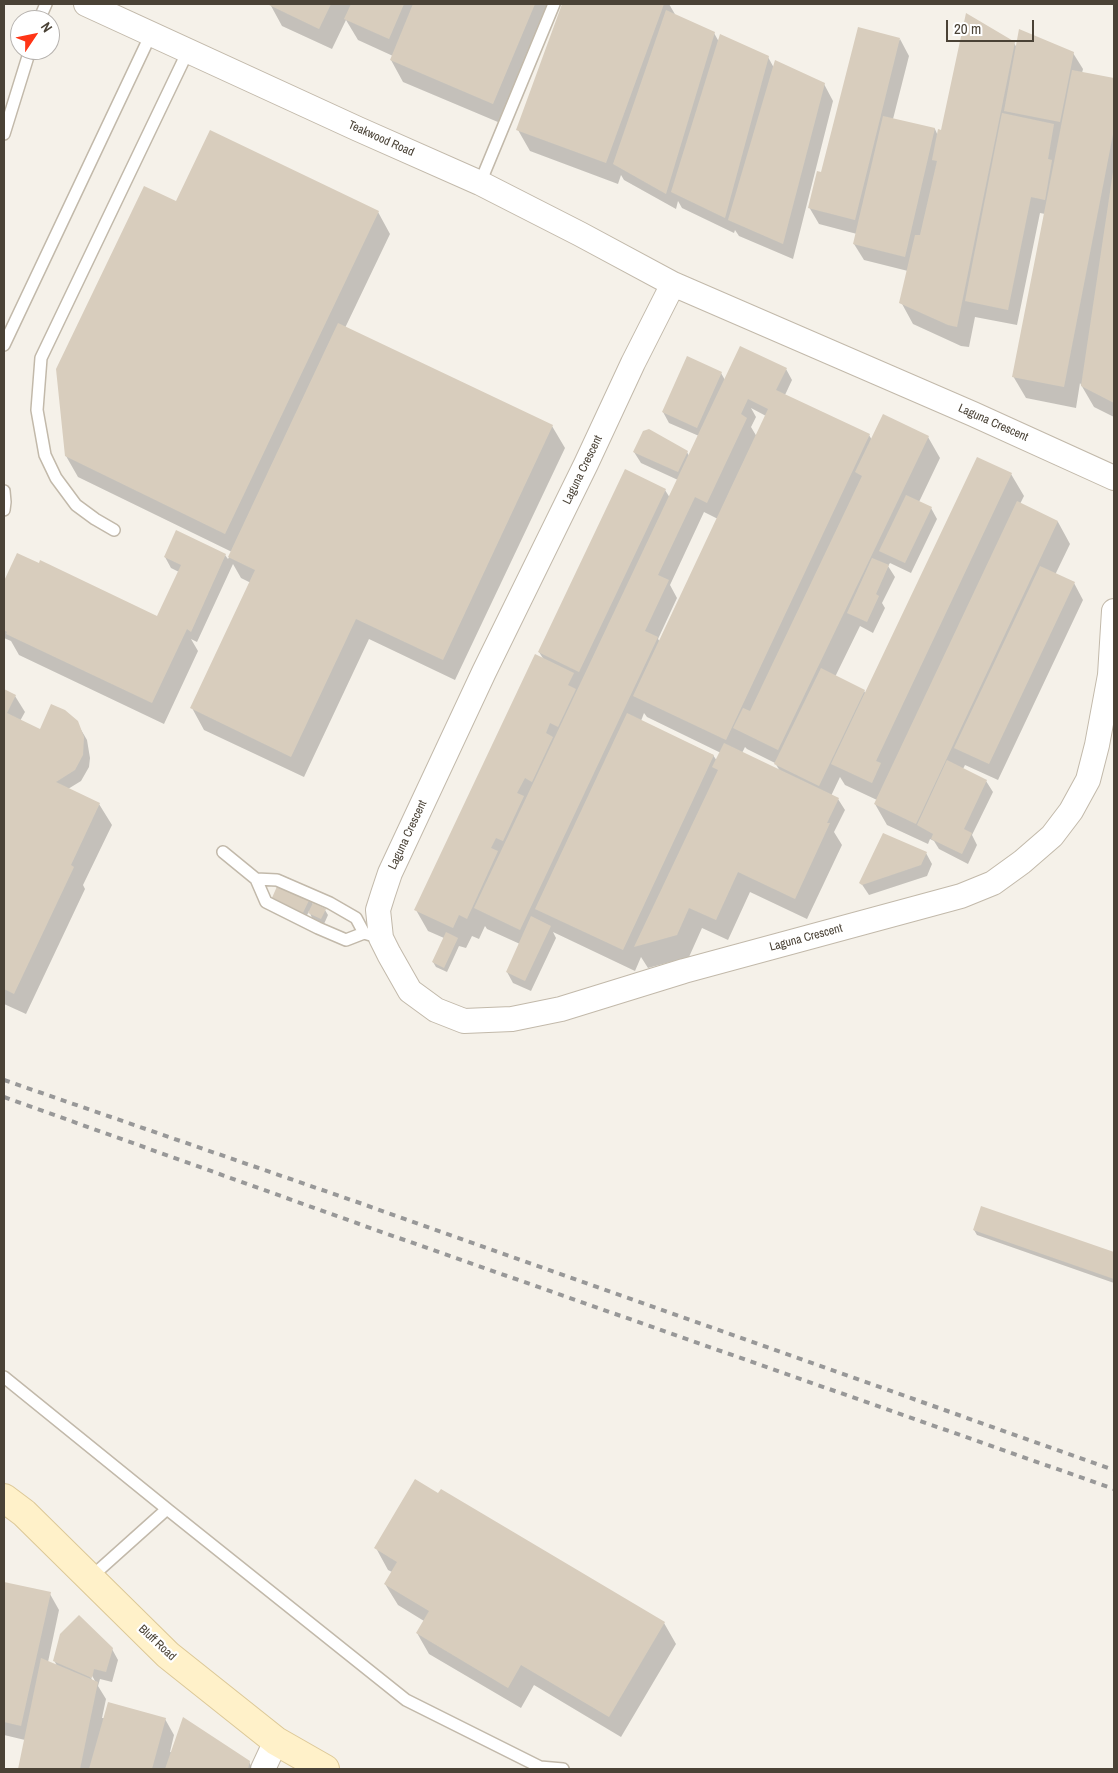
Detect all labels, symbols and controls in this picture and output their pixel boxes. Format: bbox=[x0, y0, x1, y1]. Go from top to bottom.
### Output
north arrow bbox=[10, 10, 60, 60]
scale bar bbox=[948, 10, 1036, 42]
text: 20 m bbox=[954, 18, 981, 39]
text: N bbox=[37, 19, 56, 36]
street label: Teakwood Road bbox=[346, 118, 416, 160]
street label: Laguna Crescent bbox=[956, 401, 1030, 445]
street label: Laguna Crescent bbox=[560, 433, 606, 507]
street label: Laguna Crescent bbox=[386, 798, 430, 872]
street label: Laguna Crescent bbox=[768, 921, 844, 955]
street label: Bluff Road bbox=[135, 1622, 179, 1664]

